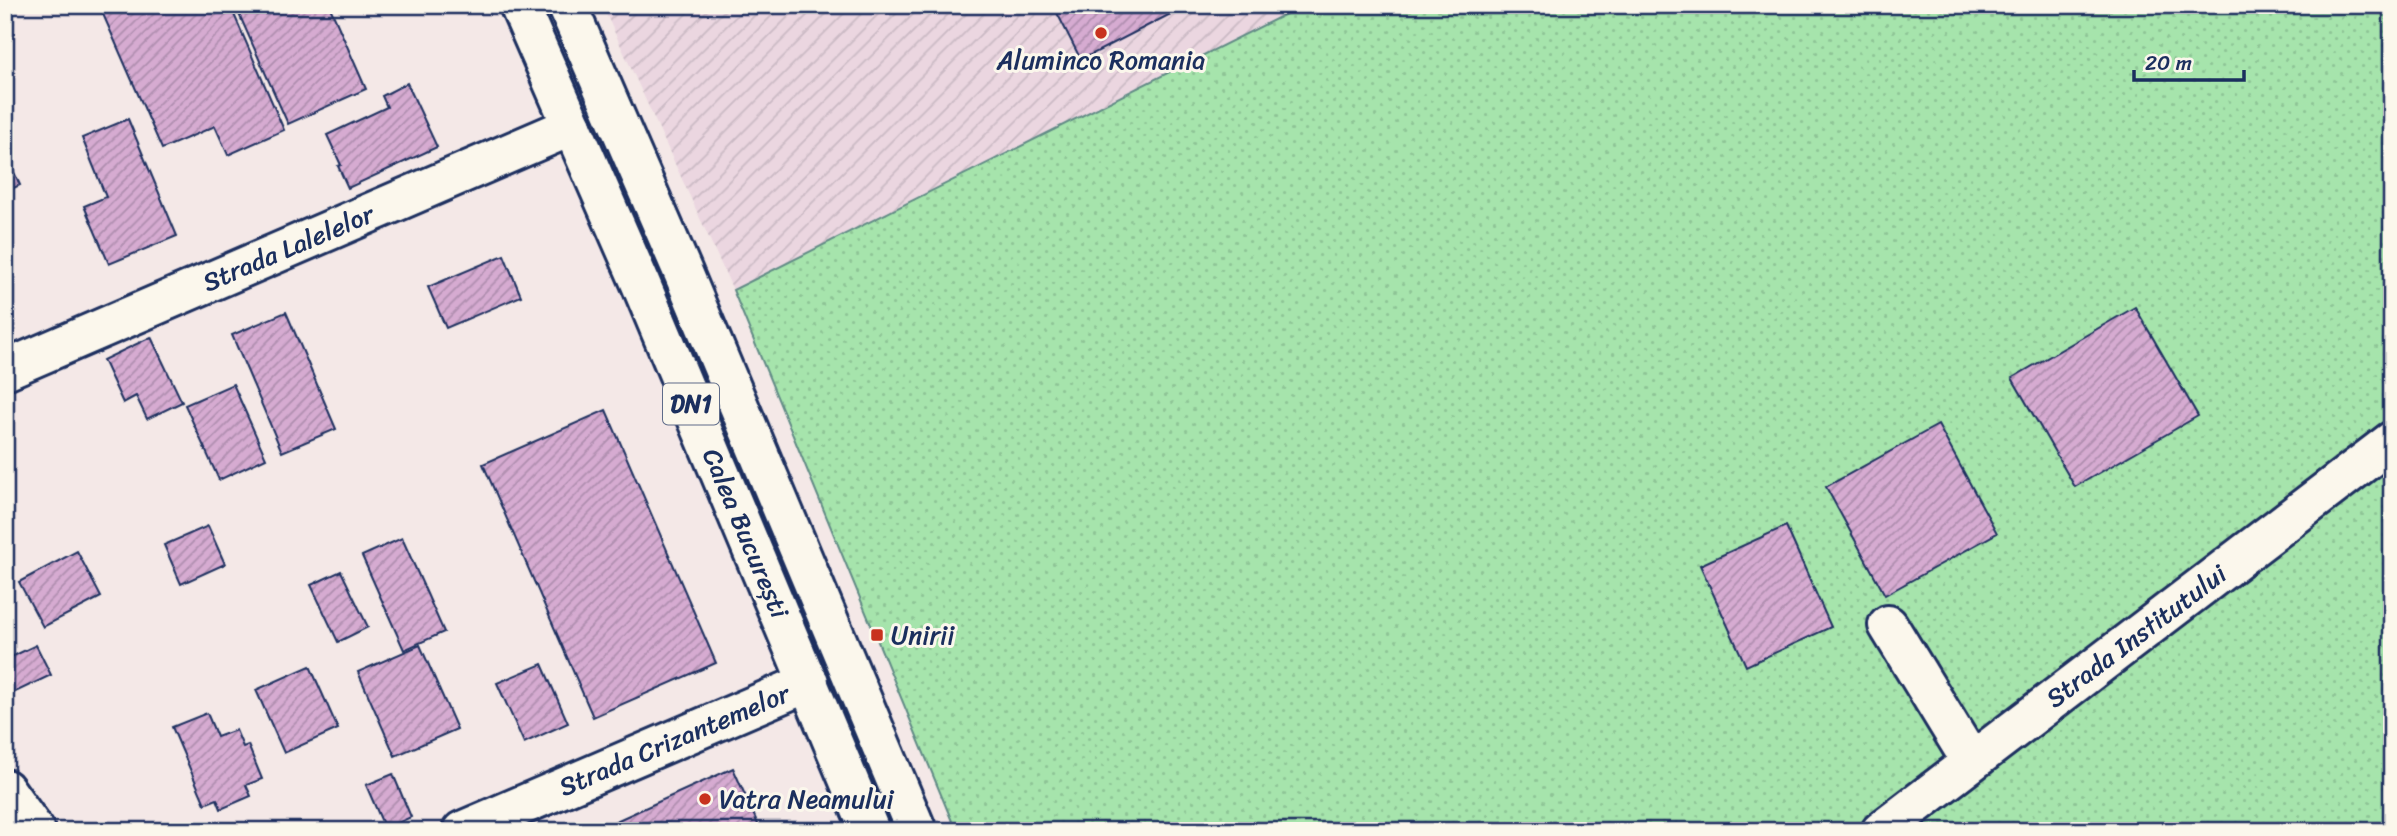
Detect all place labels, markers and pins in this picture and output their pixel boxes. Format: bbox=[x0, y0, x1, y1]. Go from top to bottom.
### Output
marker: Aluminco Romania bbox=[1093, 25, 1109, 41]
place label: Aluminco Romania bbox=[996, 37, 1205, 83]
place label: Unirii bbox=[891, 612, 955, 658]
marker: Unirii bbox=[869, 627, 885, 643]
place label: Vatra Neamului bbox=[719, 776, 895, 822]
marker: Vatra Neamului bbox=[697, 791, 713, 807]

